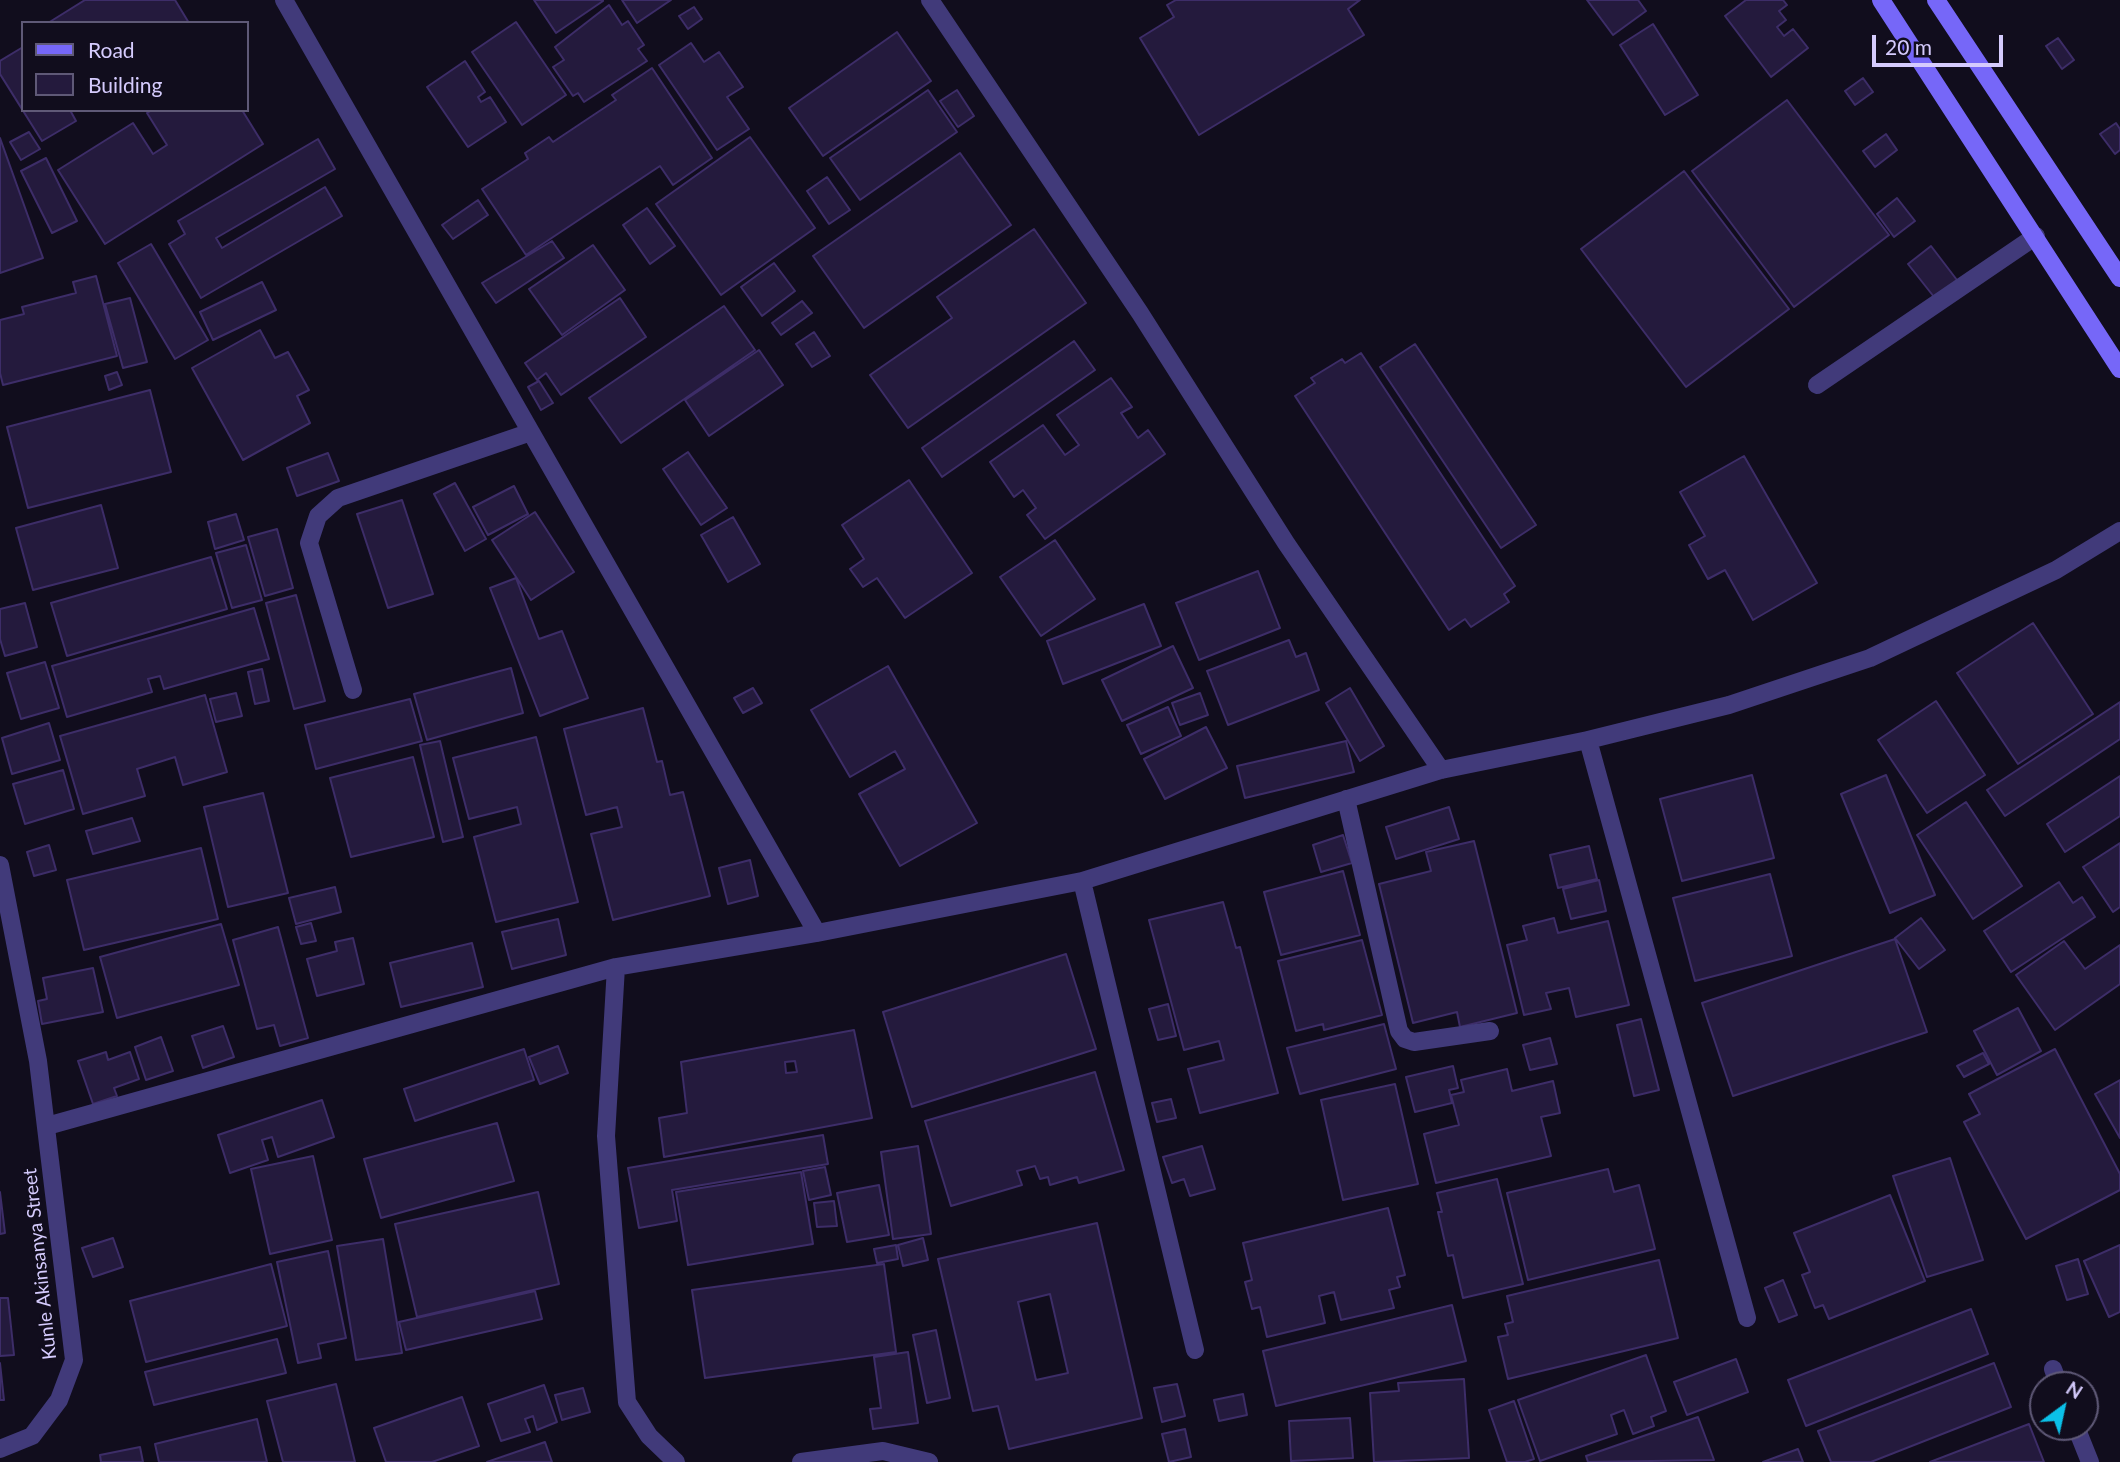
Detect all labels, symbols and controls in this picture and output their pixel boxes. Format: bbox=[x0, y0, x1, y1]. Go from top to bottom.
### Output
legend bbox=[21, 21, 248, 112]
scale bar bbox=[1875, 21, 2006, 65]
text: 20 m bbox=[1885, 34, 1932, 59]
text: Road bbox=[88, 37, 135, 62]
text: Building bbox=[88, 72, 163, 97]
street label: Kunle Akinsanya Street bbox=[19, 1167, 61, 1361]
north arrow bbox=[2029, 1371, 2099, 1441]
text: N bbox=[2062, 1376, 2087, 1403]

